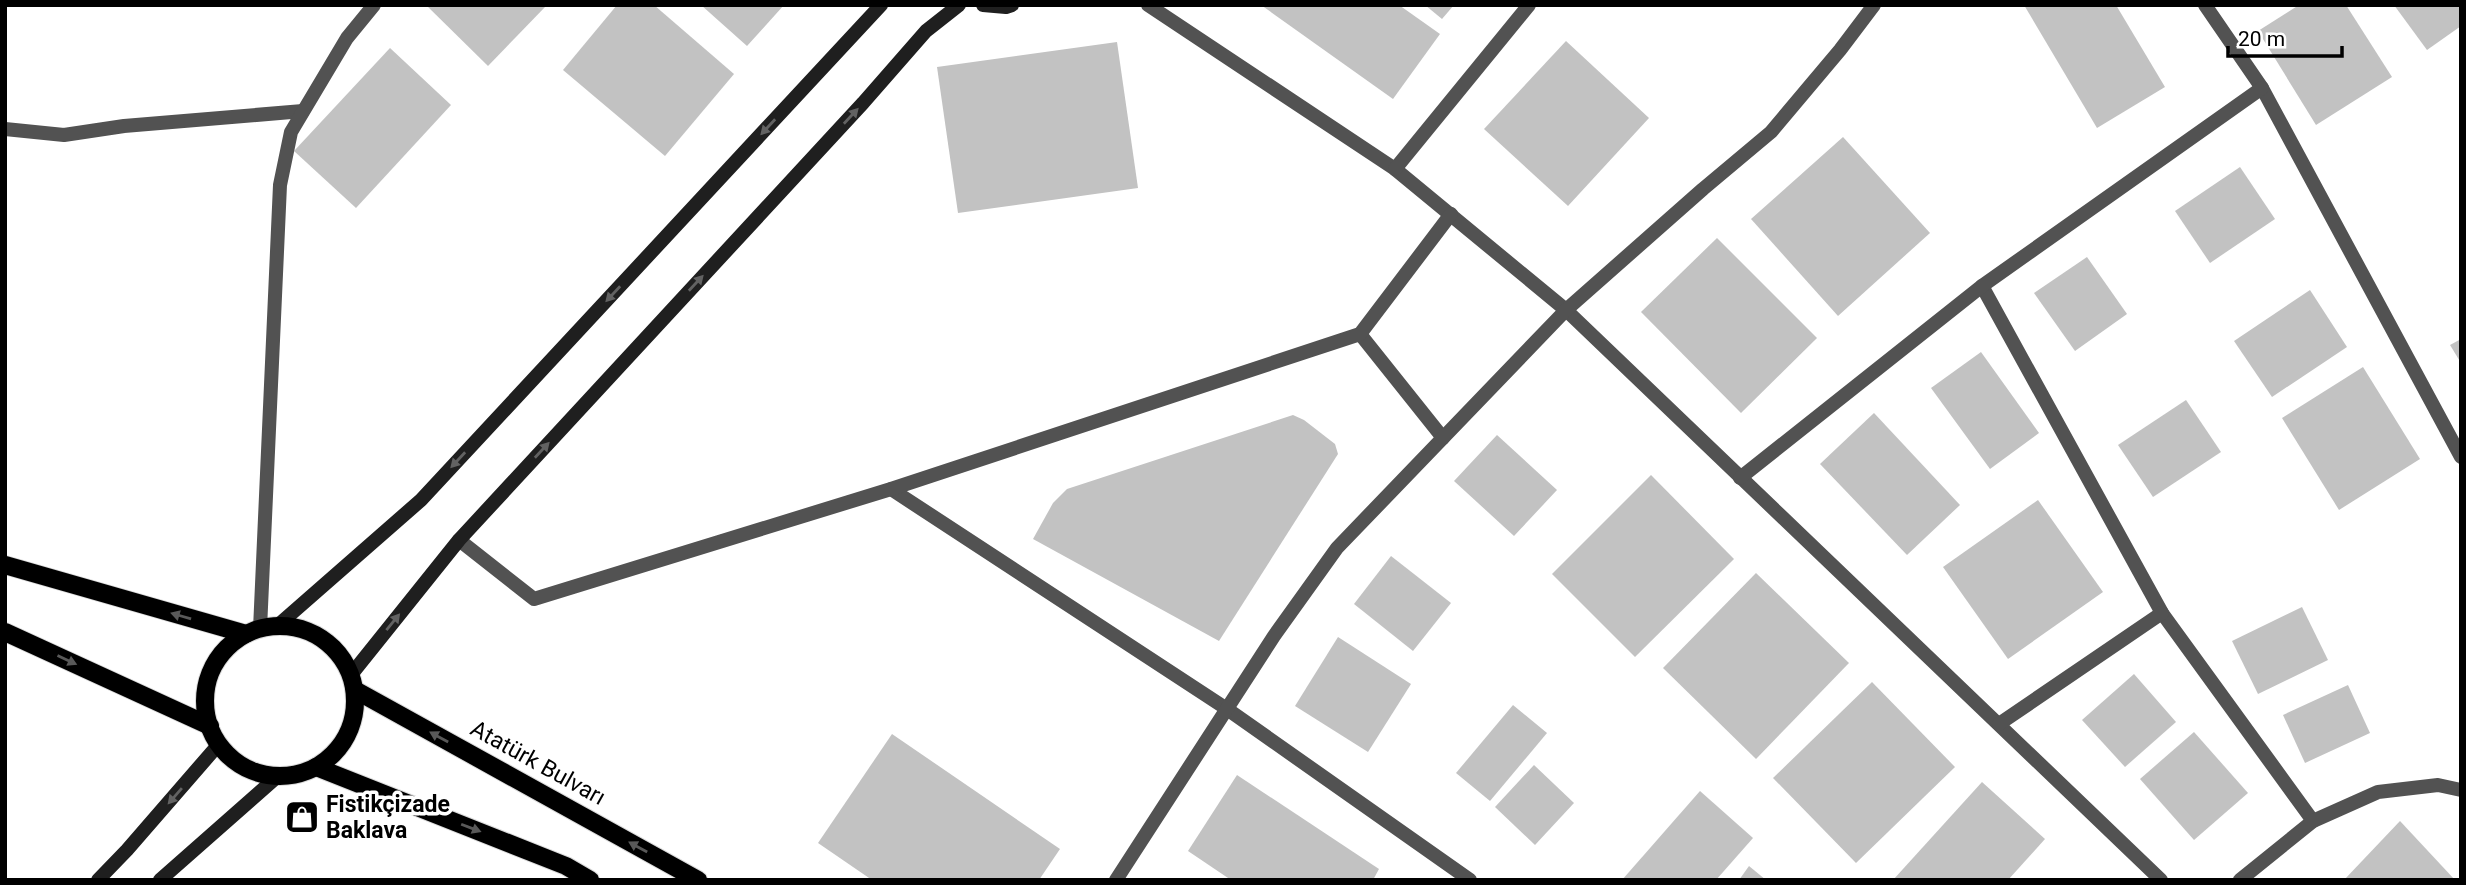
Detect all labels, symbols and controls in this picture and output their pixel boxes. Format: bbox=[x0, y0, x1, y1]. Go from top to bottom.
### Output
scale bar bbox=[2228, 14, 2342, 58]
text: 20 m bbox=[2238, 27, 2285, 51]
one-way arrow bbox=[842, 108, 858, 125]
one-way arrow bbox=[760, 118, 776, 136]
one-way arrow bbox=[688, 275, 704, 292]
one-way arrow bbox=[605, 285, 621, 303]
one-way arrow bbox=[533, 442, 549, 459]
one-way arrow bbox=[450, 451, 466, 469]
one-way arrow bbox=[170, 610, 191, 620]
one-way arrow bbox=[385, 614, 400, 631]
one-way arrow bbox=[57, 654, 77, 666]
street label: Atatürk Bulvarı bbox=[466, 715, 610, 811]
one-way arrow bbox=[429, 731, 448, 743]
one-way arrow bbox=[168, 787, 183, 804]
place label: Fistikçizade Baklava bbox=[326, 791, 450, 844]
shop icon: Fistikçizade Baklava bbox=[283, 798, 321, 836]
one-way arrow bbox=[460, 823, 481, 834]
one-way arrow bbox=[628, 841, 648, 852]

